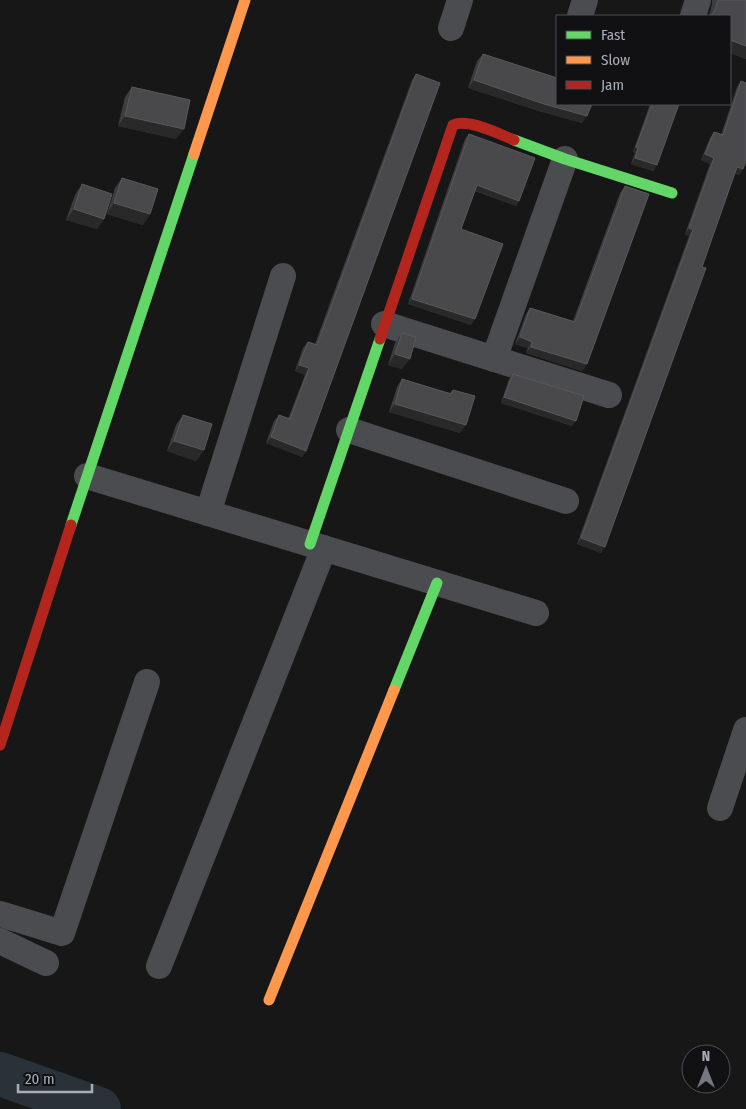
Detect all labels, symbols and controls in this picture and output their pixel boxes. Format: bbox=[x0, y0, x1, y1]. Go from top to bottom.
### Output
legend bbox=[556, 15, 731, 105]
text: Fast bbox=[601, 26, 625, 44]
text: Slow bbox=[601, 51, 630, 69]
text: Jam bbox=[601, 76, 624, 94]
north arrow bbox=[681, 1044, 731, 1094]
text: N bbox=[702, 1048, 710, 1065]
scale bar bbox=[18, 1062, 91, 1094]
text: 20 m bbox=[25, 1070, 55, 1088]

